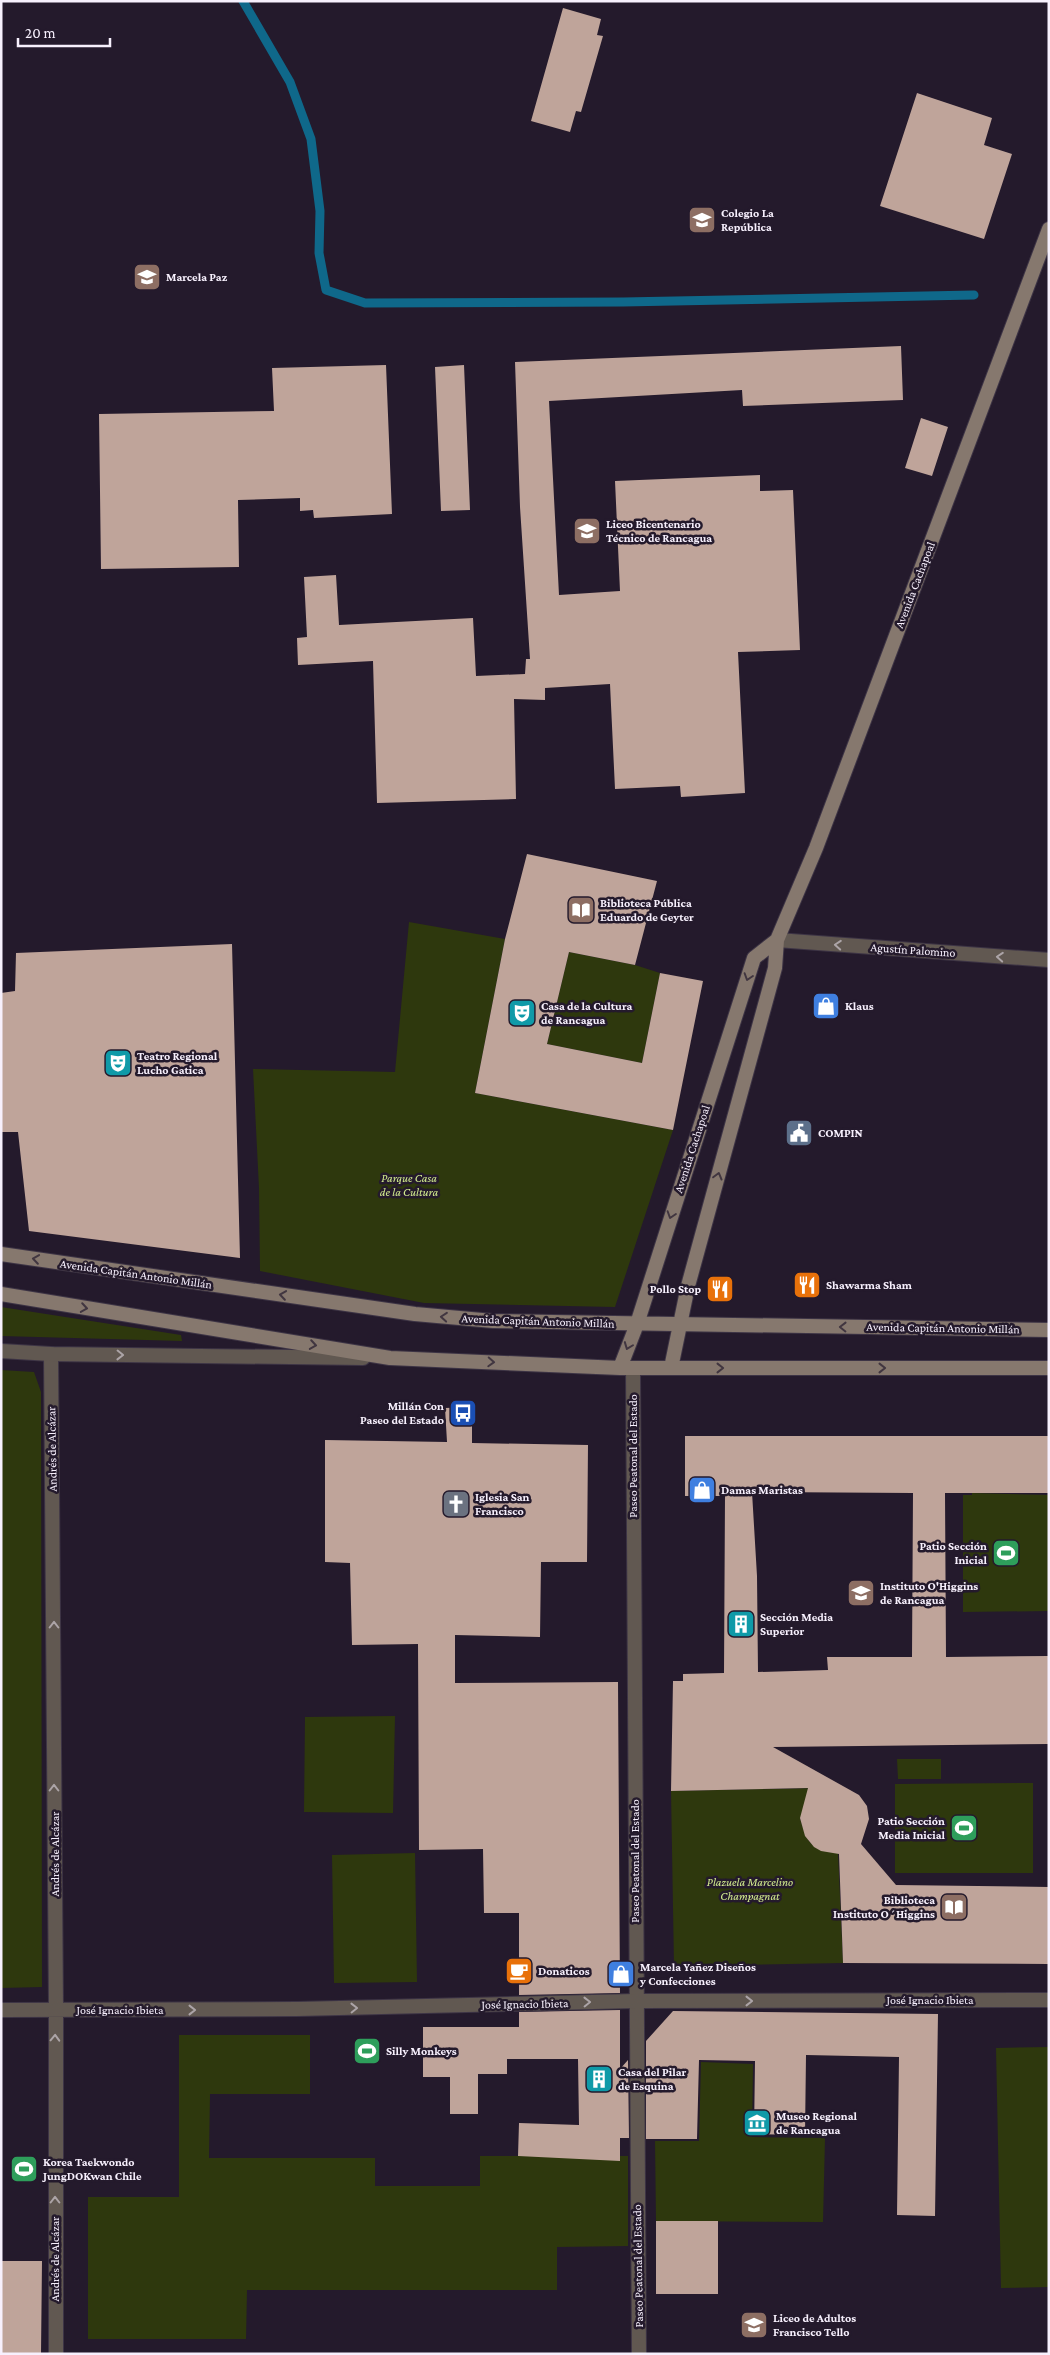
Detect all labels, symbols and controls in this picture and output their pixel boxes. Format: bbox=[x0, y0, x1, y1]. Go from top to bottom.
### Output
scale bar bbox=[18, 15, 110, 47]
text: 20 m bbox=[25, 25, 56, 41]
school or university icon: Colegio La República bbox=[687, 205, 717, 235]
place label: Colegio La República bbox=[721, 206, 774, 234]
school or university icon: Marcela Paz bbox=[132, 262, 162, 292]
place label: Marcela Paz bbox=[166, 270, 228, 284]
school or university icon: Liceo Bicentenario Técnico de Rancagua bbox=[572, 516, 602, 546]
place label: Liceo Bicentenario Técnico de Rancagua bbox=[606, 517, 712, 545]
street label: Avenida Cachapoal bbox=[892, 540, 938, 630]
library icon: Biblioteca Pública Eduardo de Geyter bbox=[566, 895, 596, 925]
place label: Biblioteca Pública Eduardo de Geyter bbox=[600, 896, 694, 924]
one-way arrow bbox=[834, 939, 842, 950]
street label: Agustín Palomino bbox=[870, 940, 956, 960]
one-way arrow bbox=[996, 951, 1004, 962]
one-way arrow bbox=[744, 972, 754, 981]
shop icon: Klaus bbox=[811, 991, 841, 1021]
theatre icon: Casa de la Cultura de Rancagua bbox=[507, 998, 537, 1028]
place label: Casa de la Cultura de Rancagua bbox=[541, 999, 632, 1027]
place label: Klaus bbox=[845, 999, 874, 1013]
theatre icon: Teatro Regional Lucho Gatica bbox=[103, 1048, 133, 1078]
place label: Teatro Regional Lucho Gatica bbox=[137, 1049, 218, 1077]
street label: Avenida Cachapoal bbox=[671, 1103, 713, 1195]
public building icon: COMPIN bbox=[784, 1118, 814, 1148]
place label: COMPIN bbox=[818, 1126, 863, 1140]
park label: Parque Casa de la Cultura bbox=[380, 1171, 439, 1199]
one-way arrow bbox=[713, 1172, 723, 1180]
one-way arrow bbox=[667, 1210, 677, 1219]
one-way arrow bbox=[32, 1254, 40, 1265]
street label: Avenida Capitán Antonio Millán bbox=[59, 1256, 213, 1292]
restaurant icon: Shawarma Sham bbox=[792, 1270, 822, 1300]
restaurant icon: Pollo Stop bbox=[705, 1274, 735, 1304]
place label: Shawarma Sham bbox=[826, 1278, 913, 1292]
place label: Pollo Stop bbox=[650, 1282, 701, 1296]
one-way arrow bbox=[279, 1290, 287, 1301]
one-way arrow bbox=[80, 1302, 88, 1312]
street label: Avenida Capitán Antonio Millán bbox=[461, 1311, 615, 1331]
one-way arrow bbox=[440, 1312, 448, 1323]
street label: Avenida Capitán Antonio Millán bbox=[866, 1320, 1020, 1336]
one-way arrow bbox=[838, 1322, 846, 1332]
one-way arrow bbox=[309, 1340, 318, 1350]
one-way arrow bbox=[624, 1341, 634, 1350]
one-way arrow bbox=[116, 1350, 124, 1360]
one-way arrow bbox=[488, 1357, 496, 1368]
one-way arrow bbox=[716, 1363, 724, 1373]
one-way arrow bbox=[879, 1363, 887, 1373]
street label: Paseo Peatonal del Estado bbox=[626, 1394, 640, 1518]
bus stop icon: Millán Con Paseo del Estado bbox=[448, 1398, 478, 1428]
place label: Millán Con Paseo del Estado bbox=[360, 1399, 444, 1427]
street label: Andrés de Alcázar bbox=[44, 1406, 60, 1492]
shop icon: Damas Maristas bbox=[687, 1475, 717, 1505]
place label: Damas Maristas bbox=[721, 1483, 803, 1497]
church icon: Iglesia San Francisco bbox=[441, 1489, 471, 1519]
place label: Iglesia San Francisco bbox=[475, 1490, 530, 1518]
sports icon: Patio Sección Inicial bbox=[991, 1538, 1021, 1568]
place label: Patio Sección Inicial bbox=[919, 1539, 987, 1567]
school or university icon: Instituto O'Higgins de Rancagua bbox=[846, 1578, 876, 1608]
place label: Instituto O'Higgins de Rancagua bbox=[880, 1579, 978, 1607]
building icon: Sección Media Superior bbox=[726, 1609, 756, 1639]
place label: Sección Media Superior bbox=[760, 1610, 833, 1638]
one-way arrow bbox=[49, 1621, 59, 1628]
one-way arrow bbox=[49, 1783, 60, 1791]
street label: Paseo Peatonal del Estado bbox=[628, 1799, 642, 1923]
street label: Andrés de Alcázar bbox=[48, 1811, 62, 1897]
sports icon: Patio Sección Media Inicial bbox=[949, 1813, 979, 1843]
place label: Patio Sección Media Inicial bbox=[877, 1814, 945, 1842]
park label: Plazuela Marcelino Champagnat bbox=[707, 1875, 793, 1903]
library icon: Biblioteca Instituto O´Higgins bbox=[939, 1892, 969, 1922]
place label: Biblioteca Instituto O´Higgins bbox=[833, 1893, 935, 1921]
cafe icon: Donaticos bbox=[504, 1956, 534, 1986]
shop icon: Marcela Yañez Diseños y Confecciones bbox=[606, 1959, 636, 1989]
place label: Marcela Yañez Diseños y Confecciones bbox=[639, 1960, 756, 1988]
place label: Donaticos bbox=[538, 1964, 590, 1978]
street label: José Ignacio Ibieta bbox=[885, 1993, 974, 2007]
street label: José Ignacio Ibieta bbox=[480, 1996, 569, 2012]
one-way arrow bbox=[746, 1996, 754, 2006]
one-way arrow bbox=[584, 1997, 591, 2007]
one-way arrow bbox=[351, 2002, 359, 2013]
street label: José Ignacio Ibieta bbox=[75, 2003, 164, 2017]
one-way arrow bbox=[188, 2005, 196, 2015]
one-way arrow bbox=[50, 2033, 60, 2041]
sports icon: Silly Monkeys bbox=[352, 2036, 382, 2066]
place label: Silly Monkeys bbox=[386, 2044, 457, 2058]
building icon: Casa del Pilar de Esquina bbox=[584, 2064, 614, 2094]
place label: Casa del Pilar de Esquina bbox=[618, 2065, 687, 2093]
museum icon: Museo Regional de Rancagua bbox=[742, 2108, 772, 2138]
place label: Museo Regional de Rancagua bbox=[776, 2109, 857, 2137]
sports icon: Korea Taekwondo JungDOKwan Chile bbox=[9, 2154, 39, 2184]
place label: Korea Taekwondo JungDOKwan Chile bbox=[41, 2155, 142, 2183]
one-way arrow bbox=[50, 2196, 60, 2204]
street label: Paseo Peatonal del Estado bbox=[630, 2204, 646, 2328]
street label: Andrés de Alcázar bbox=[48, 2216, 62, 2302]
school or university icon: Liceo de Adultos Francisco Tello bbox=[739, 2310, 769, 2340]
place label: Liceo de Adultos Francisco Tello bbox=[773, 2311, 856, 2339]

